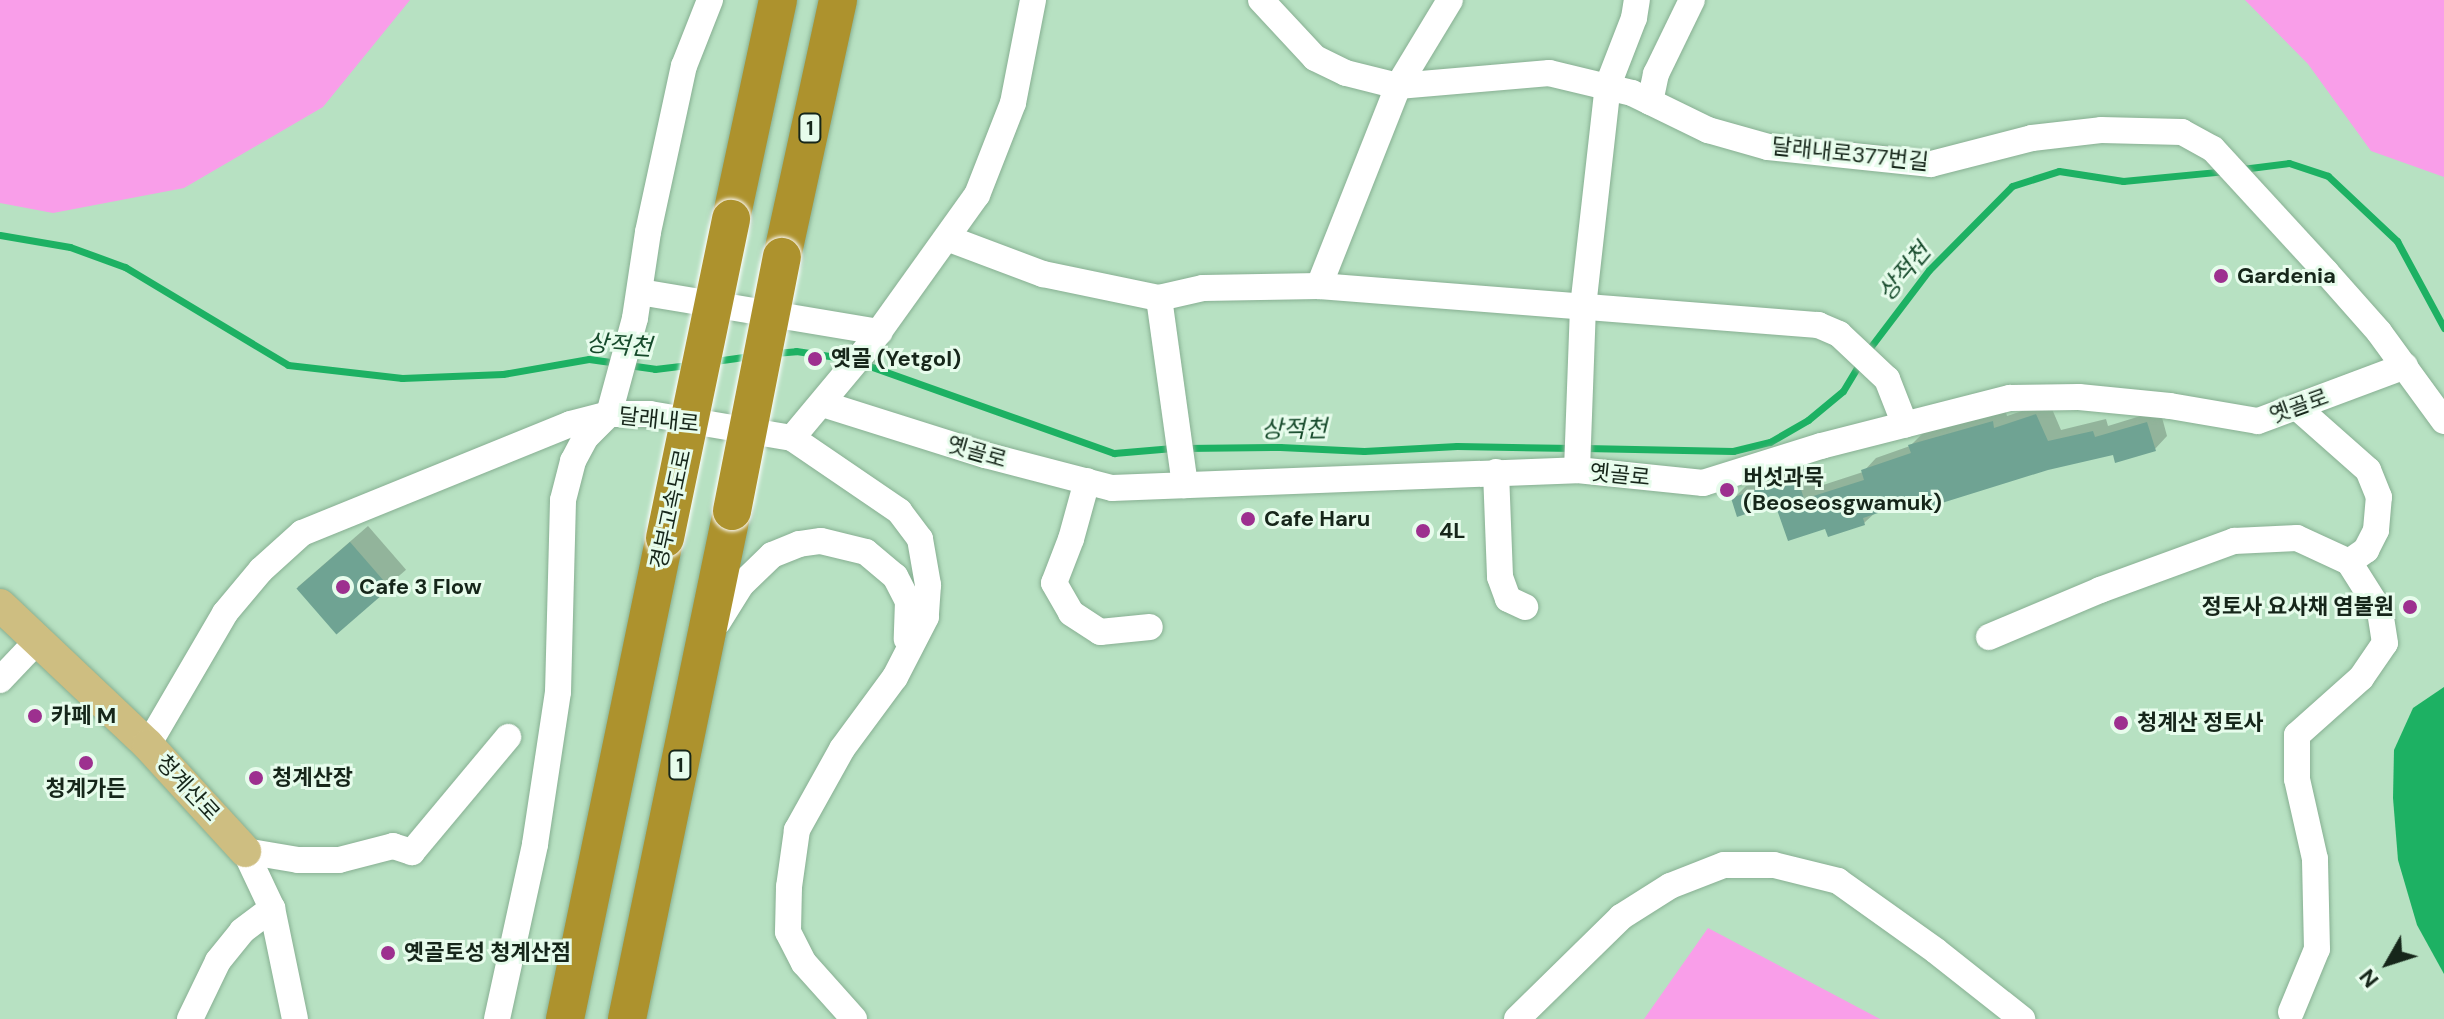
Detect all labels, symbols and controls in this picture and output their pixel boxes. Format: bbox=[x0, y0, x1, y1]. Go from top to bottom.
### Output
road number: 1 bbox=[798, 112, 822, 144]
street label: 달래내로377번길 bbox=[1770, 133, 1930, 175]
water label: 상적천 bbox=[1872, 237, 1936, 307]
place label: Gardenia bbox=[2237, 263, 2336, 289]
marker: Gardenia bbox=[2212, 267, 2230, 285]
water label: 상적천 bbox=[585, 328, 653, 362]
place label: 옛골 (Yetgol) bbox=[831, 346, 961, 372]
marker: 옛골 (Yetgol) bbox=[806, 350, 824, 368]
street label: 옛골로 bbox=[2266, 383, 2332, 429]
street label: 달래내로 bbox=[617, 403, 701, 437]
water label: 상적천 bbox=[1261, 414, 1327, 444]
street label: 옛골로 bbox=[944, 431, 1010, 473]
street label: 경부고속도로 bbox=[645, 447, 697, 571]
street label: 옛골로 bbox=[1588, 459, 1652, 491]
place label: 버섯과묵 (Beoseosgwamuk) bbox=[1743, 464, 1942, 516]
marker: 버섯과묵 (Beoseosgwamuk) bbox=[1718, 481, 1736, 499]
place label: Cafe Haru bbox=[1264, 506, 1370, 532]
marker: Cafe Haru bbox=[1239, 510, 1257, 528]
place label: 4L bbox=[1439, 518, 1466, 544]
marker: 4L bbox=[1414, 522, 1432, 540]
place label: Cafe 3 Flow bbox=[359, 574, 482, 600]
marker: Cafe 3 Flow bbox=[334, 578, 352, 596]
place label: 정토사 요사채 염불원 bbox=[2202, 594, 2394, 620]
marker: 정토사 요사채 염불원 bbox=[2401, 598, 2419, 616]
place label: 카페 M bbox=[51, 703, 116, 729]
marker: 카페 M bbox=[26, 707, 44, 725]
place label: 청계산 정토사 bbox=[2137, 710, 2264, 736]
marker: 청계산 정토사 bbox=[2112, 714, 2130, 732]
street label: 청계산로 bbox=[151, 749, 225, 827]
road number: 1 bbox=[668, 749, 692, 781]
marker: 청계가든 bbox=[77, 754, 95, 772]
place label: 청계산장 bbox=[272, 765, 353, 791]
marker: 청계산장 bbox=[247, 769, 265, 787]
place label: 청계가든 bbox=[46, 776, 126, 802]
north arrow bbox=[2348, 923, 2428, 1003]
place label: 옛골토성 청계산점 bbox=[404, 940, 571, 966]
marker: 옛골토성 청계산점 bbox=[379, 944, 397, 962]
text: N bbox=[2353, 963, 2385, 994]

